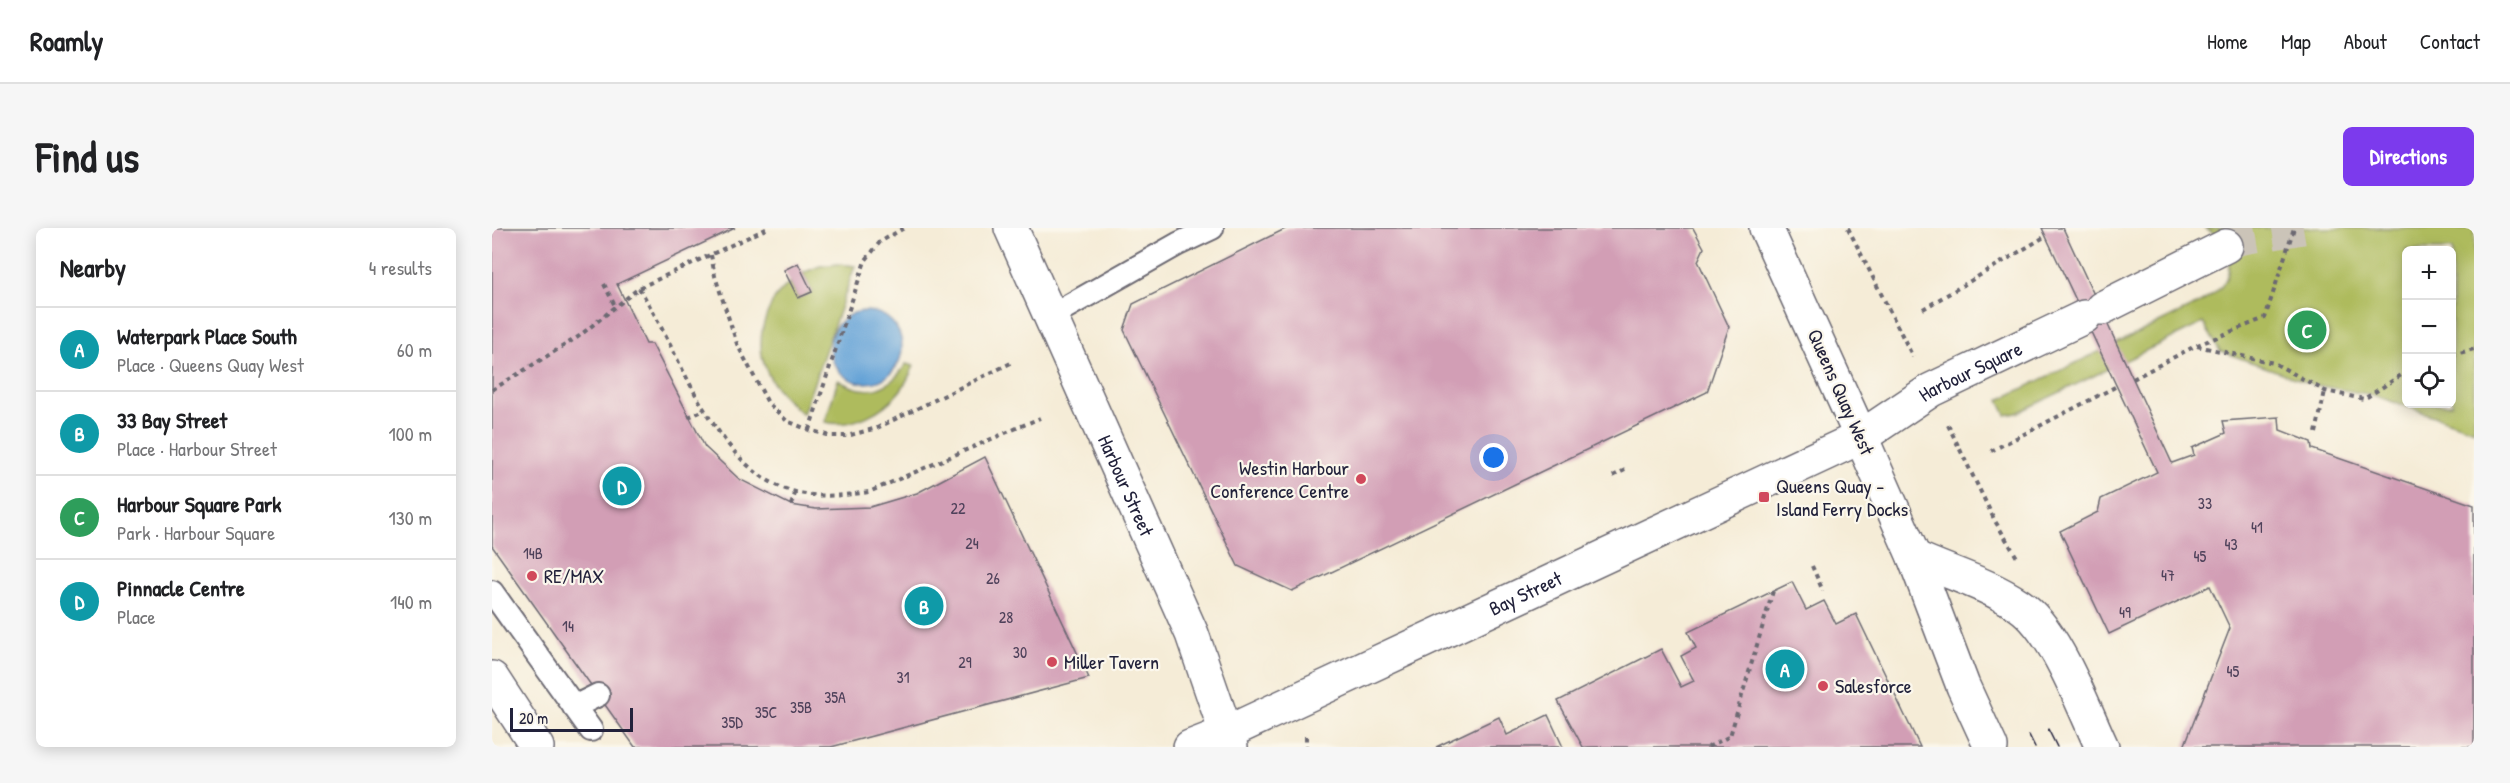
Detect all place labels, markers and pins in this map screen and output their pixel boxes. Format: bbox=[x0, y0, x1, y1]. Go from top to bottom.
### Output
pin: C bbox=[2288, 308, 2326, 352]
place label: Westin Harbour Conference Centre bbox=[1210, 454, 1349, 504]
pin: D bbox=[602, 464, 642, 508]
marker: Westin Harbour Conference Centre bbox=[1354, 472, 1368, 486]
place label: Queens Quay - Island Ferry Docks bbox=[1776, 472, 1909, 522]
marker: Queens Quay - Island Ferry Docks bbox=[1757, 490, 1771, 504]
place label: RE/MAX bbox=[544, 562, 604, 589]
marker: RE/MAX bbox=[525, 569, 539, 583]
pin: B bbox=[904, 584, 944, 628]
pin: A bbox=[1766, 646, 1804, 692]
place label: Miller Tavern bbox=[1064, 648, 1159, 675]
marker: Miller Tavern bbox=[1045, 655, 1059, 669]
place label: Salesforce bbox=[1835, 672, 1912, 699]
marker: Salesforce bbox=[1816, 679, 1830, 693]

